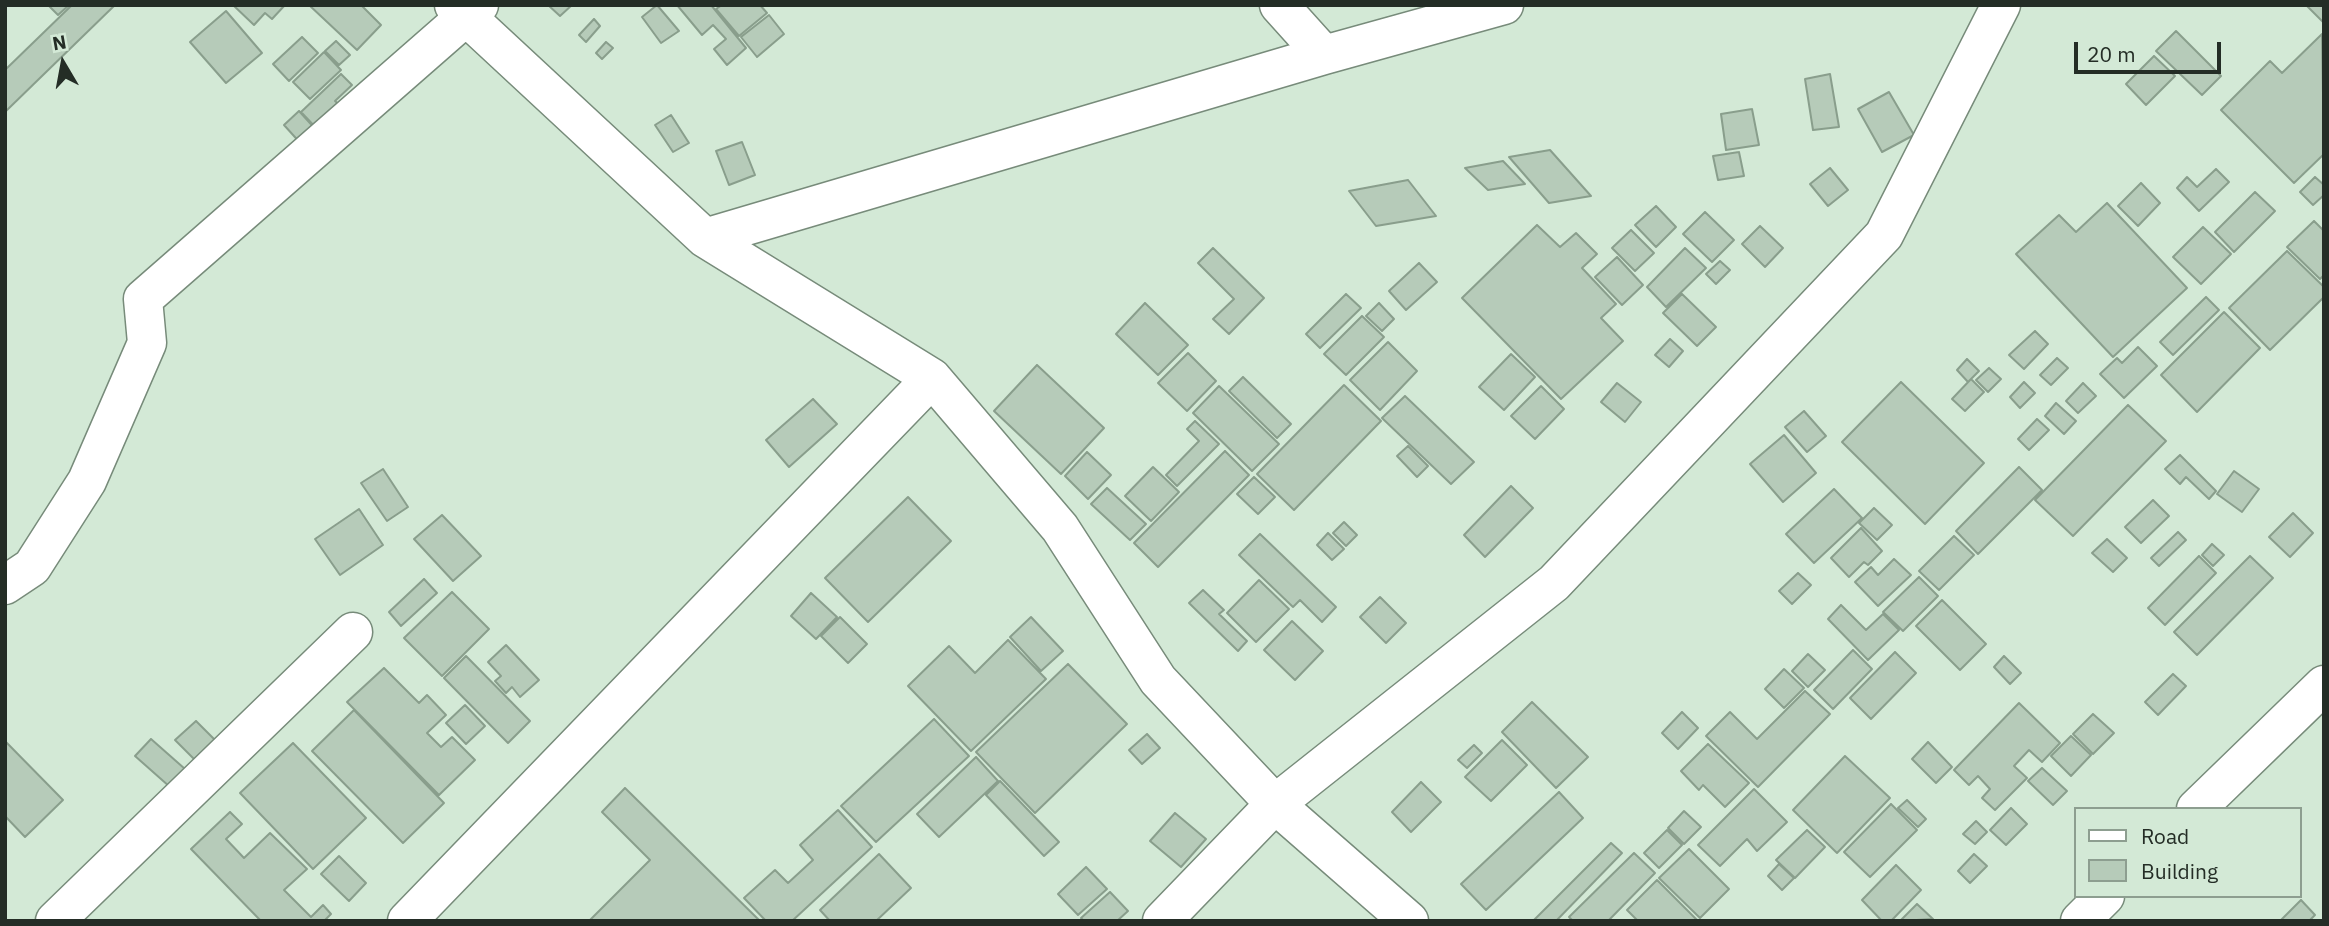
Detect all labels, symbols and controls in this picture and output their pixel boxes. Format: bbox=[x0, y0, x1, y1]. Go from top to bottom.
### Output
north arrow bbox=[28, 28, 98, 98]
scale bar bbox=[2077, 28, 2224, 72]
text: N bbox=[50, 29, 68, 55]
text: 20 m bbox=[2087, 40, 2136, 68]
legend bbox=[2074, 807, 2301, 898]
text: Road bbox=[2141, 822, 2189, 850]
text: Building bbox=[2141, 857, 2218, 885]

